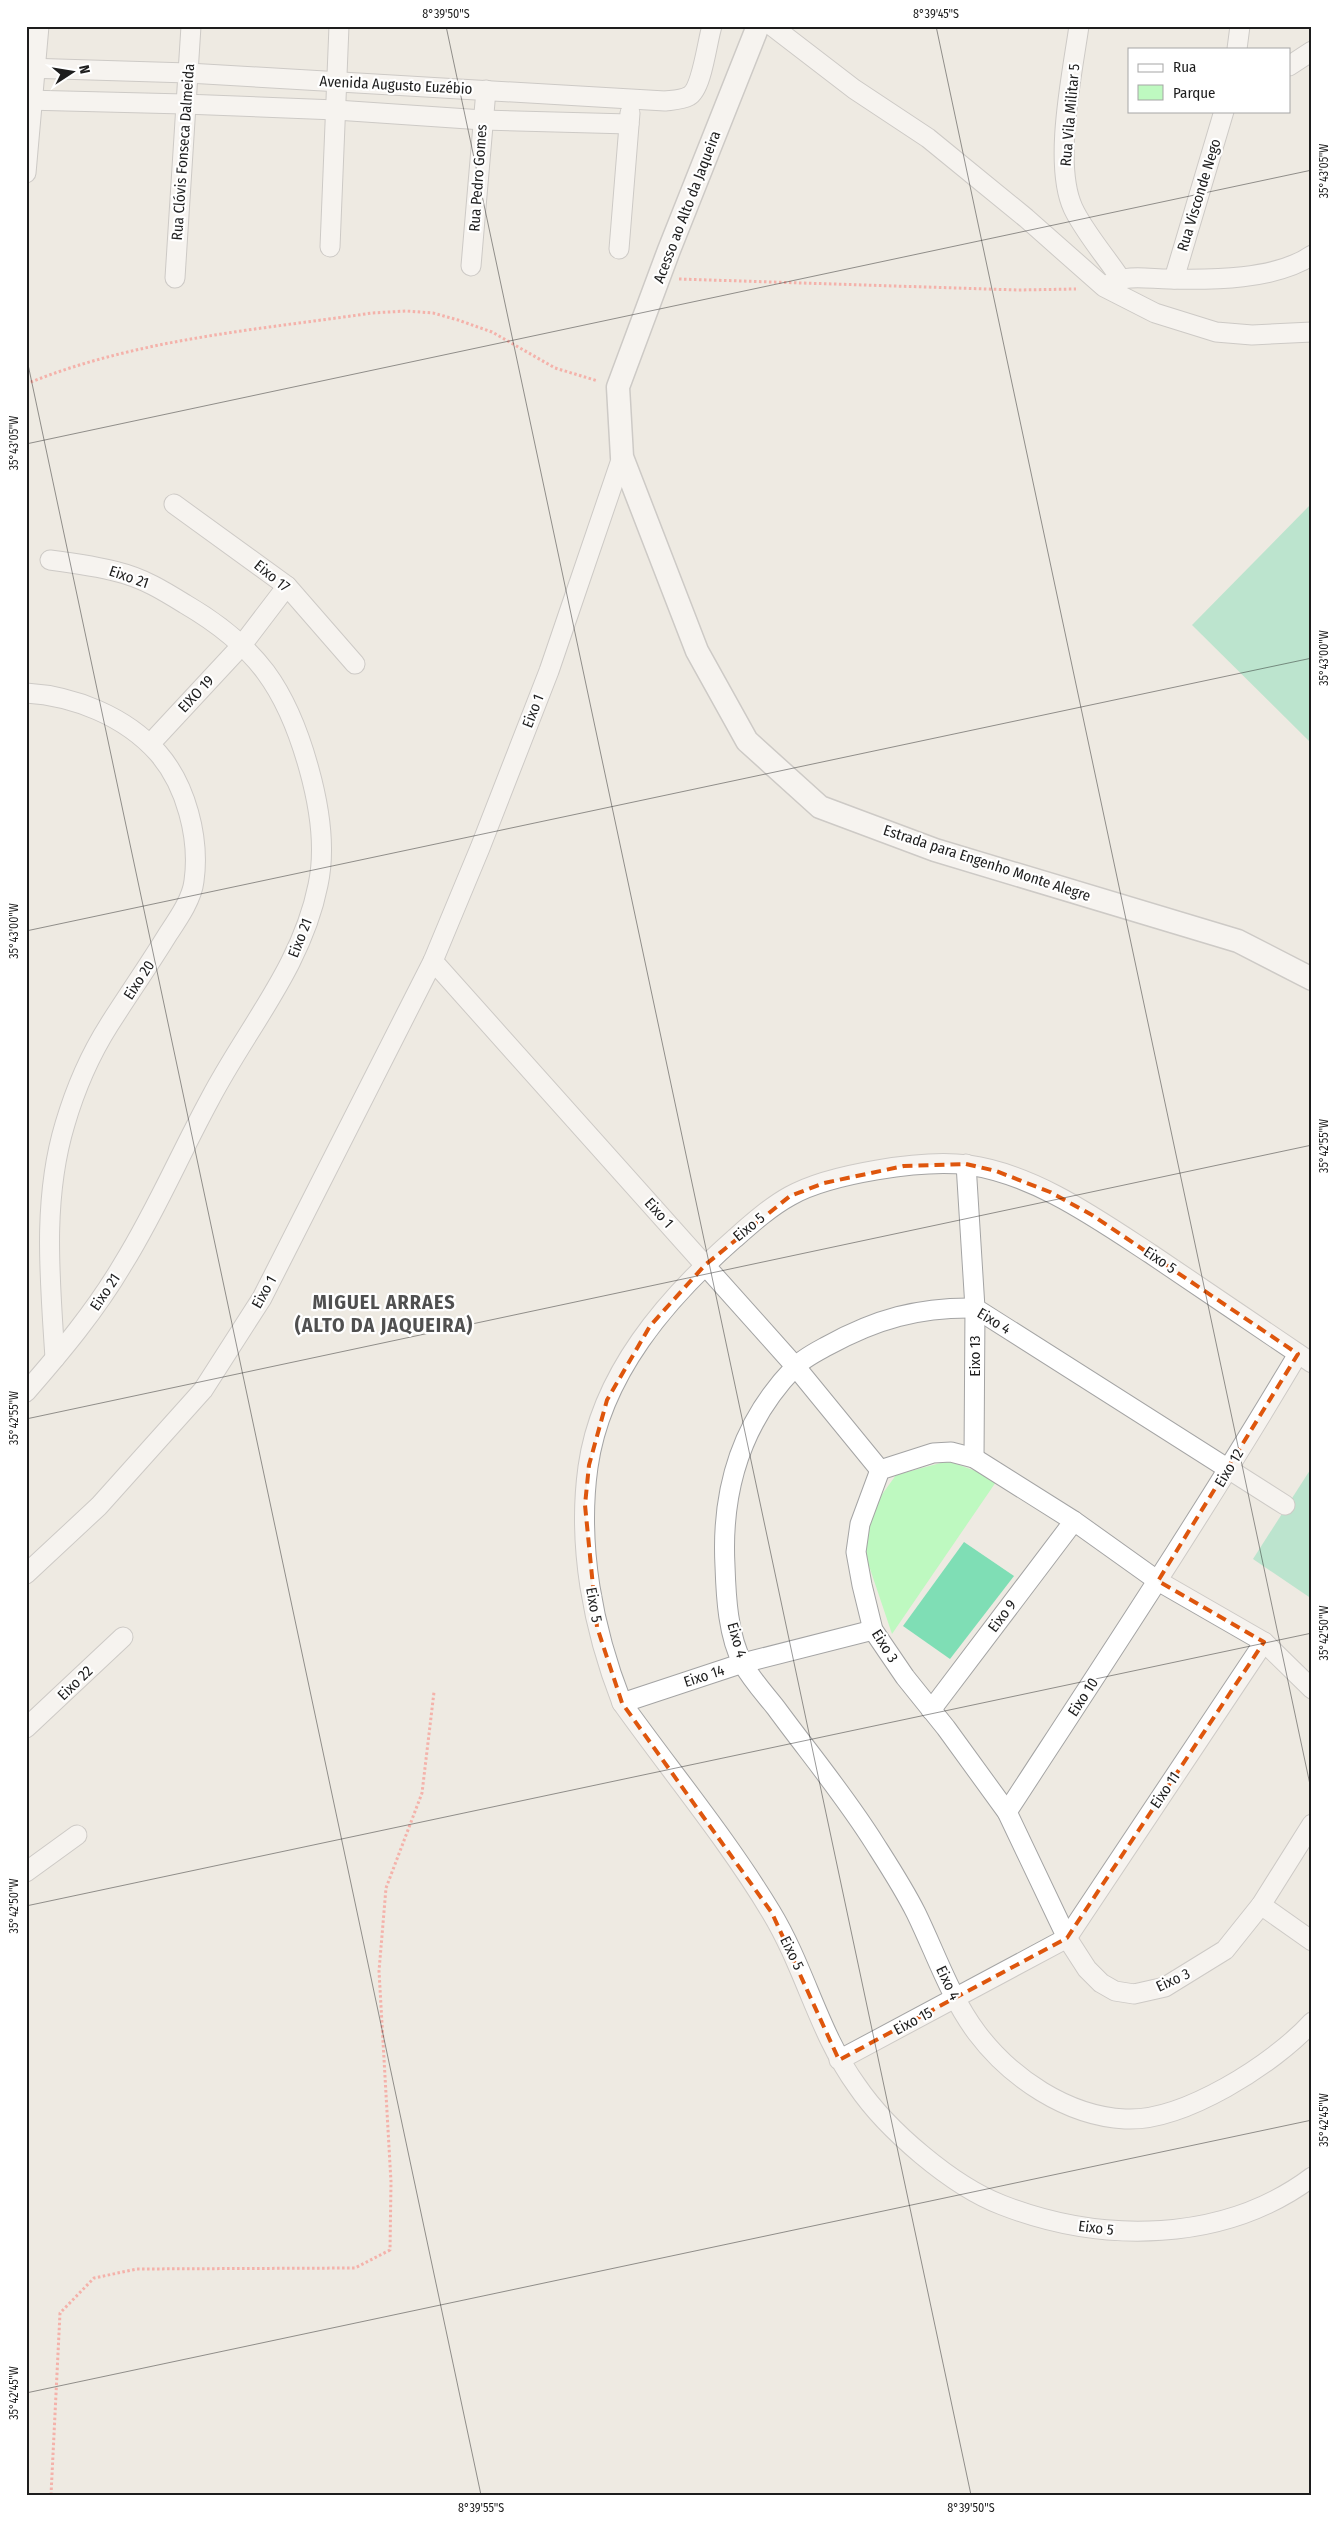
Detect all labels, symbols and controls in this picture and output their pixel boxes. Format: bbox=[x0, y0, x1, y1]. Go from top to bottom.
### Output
text: 8°39'50"S bbox=[422, 7, 470, 21]
text: 8°39'45"S bbox=[913, 7, 959, 21]
north arrow bbox=[48, 48, 98, 98]
legend bbox=[1128, 48, 1290, 112]
text: Rua bbox=[1173, 58, 1196, 76]
street label: Rua Clóvis Fonseca Dalmeida bbox=[168, 63, 198, 241]
street label: Rua Vila Militar 5 bbox=[1057, 63, 1083, 167]
text: N bbox=[75, 64, 93, 75]
street label: Avenida Augusto Euzébio bbox=[319, 72, 473, 98]
text: Parque bbox=[1173, 84, 1216, 102]
street label: Rua Pedro Gomes bbox=[465, 124, 491, 232]
street label: Acesso ao Alto da Jaqueira bbox=[650, 128, 724, 286]
street label: Rua Visconde Nego bbox=[1173, 136, 1225, 254]
text: 35°43'05"W bbox=[1317, 144, 1331, 198]
text: 35°43'05"W bbox=[7, 416, 21, 470]
street label: Eixo 17 bbox=[251, 556, 293, 596]
street label: Eixo 21 bbox=[107, 562, 151, 592]
text: 35°43'00"W bbox=[1317, 630, 1331, 686]
street label: EIXO 19 bbox=[174, 672, 218, 716]
street label: Eixo 1 bbox=[518, 692, 548, 730]
street label: Estrada para Engenho Monte Alegre bbox=[881, 821, 1093, 905]
text: 35°43'00"W bbox=[7, 903, 21, 959]
street label: Eixo 21 bbox=[284, 916, 316, 960]
street label: Eixo 20 bbox=[120, 957, 158, 1003]
text: 35°42'55"W bbox=[1317, 1119, 1331, 1173]
street label: Eixo 1 bbox=[641, 1194, 677, 1232]
street label: Eixo 5 bbox=[730, 1209, 769, 1245]
street label: Eixo 5 bbox=[1140, 1243, 1180, 1277]
street label: Eixo 21 bbox=[86, 1270, 124, 1314]
street label: Eixo 1 bbox=[248, 1273, 280, 1311]
district label: MIGUEL ARRAES (ALTO DA JAQUEIRA) bbox=[295, 1290, 473, 1337]
street label: Eixo 4 bbox=[974, 1304, 1014, 1338]
street label: Eixo 13 bbox=[966, 1335, 984, 1377]
text: 35°42'55"W bbox=[7, 1391, 21, 1445]
street label: Eixo 12 bbox=[1211, 1445, 1248, 1490]
street label: Eixo 5 bbox=[582, 1586, 606, 1624]
street label: Eixo 9 bbox=[984, 1596, 1020, 1636]
text: 35°42'50"W bbox=[1317, 1606, 1331, 1660]
street label: Eixo 4 bbox=[723, 1620, 751, 1660]
street label: Eixo 3 bbox=[868, 1626, 902, 1666]
street label: Eixo 14 bbox=[681, 1661, 727, 1691]
street label: Eixo 22 bbox=[54, 1662, 97, 1704]
street label: Eixo 10 bbox=[1064, 1674, 1102, 1720]
street label: Eixo 11 bbox=[1146, 1768, 1184, 1812]
text: 35°42'50"W bbox=[7, 1879, 21, 1933]
street label: Eixo 5 bbox=[776, 1933, 808, 1973]
street label: Eixo 4 bbox=[932, 1963, 964, 2003]
street label: Eixo 3 bbox=[1153, 1964, 1193, 1996]
street label: Eixo 15 bbox=[890, 2003, 936, 2039]
text: 35°42'45"W bbox=[1317, 2093, 1331, 2147]
street label: Eixo 5 bbox=[1077, 2217, 1115, 2239]
text: 35°42'45"W bbox=[7, 2366, 21, 2420]
text: 8°39'55"S bbox=[458, 2501, 504, 2515]
text: 8°39'50"S bbox=[947, 2501, 995, 2515]

